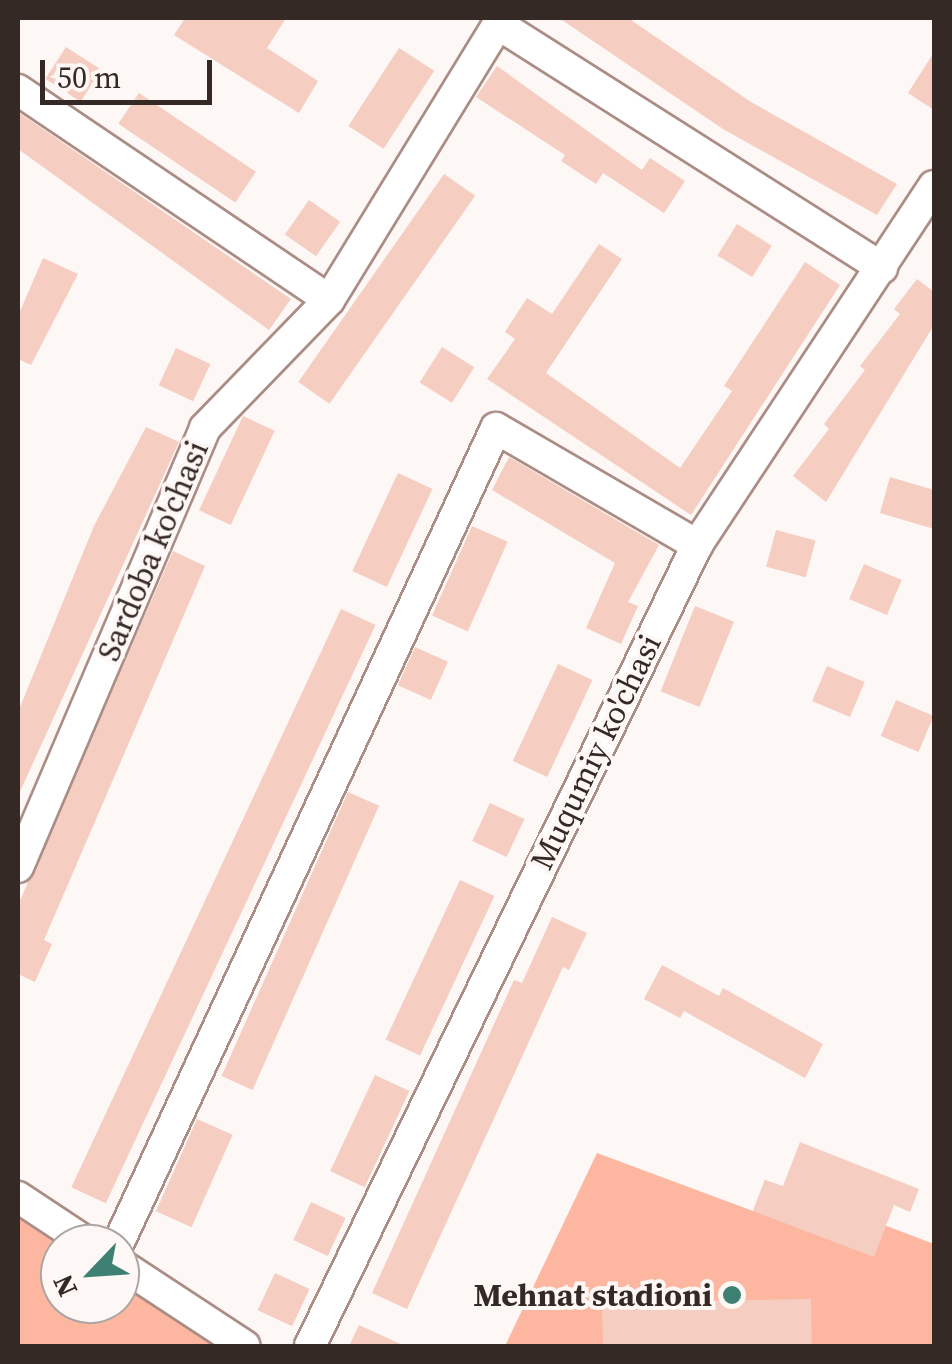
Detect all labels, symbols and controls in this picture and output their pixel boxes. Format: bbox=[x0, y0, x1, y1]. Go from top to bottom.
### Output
scale bar bbox=[45, 40, 218, 102]
text: 50 m bbox=[57, 57, 121, 98]
street label: Sardoba ko'chasi bbox=[89, 435, 217, 667]
street label: Muqumiy ko'chasi bbox=[522, 628, 670, 876]
north arrow bbox=[40, 1224, 140, 1324]
text: N bbox=[43, 1269, 86, 1303]
place label: Mehnat stadioni bbox=[474, 1276, 712, 1314]
marker: Mehnat stadioni bbox=[721, 1284, 743, 1306]

